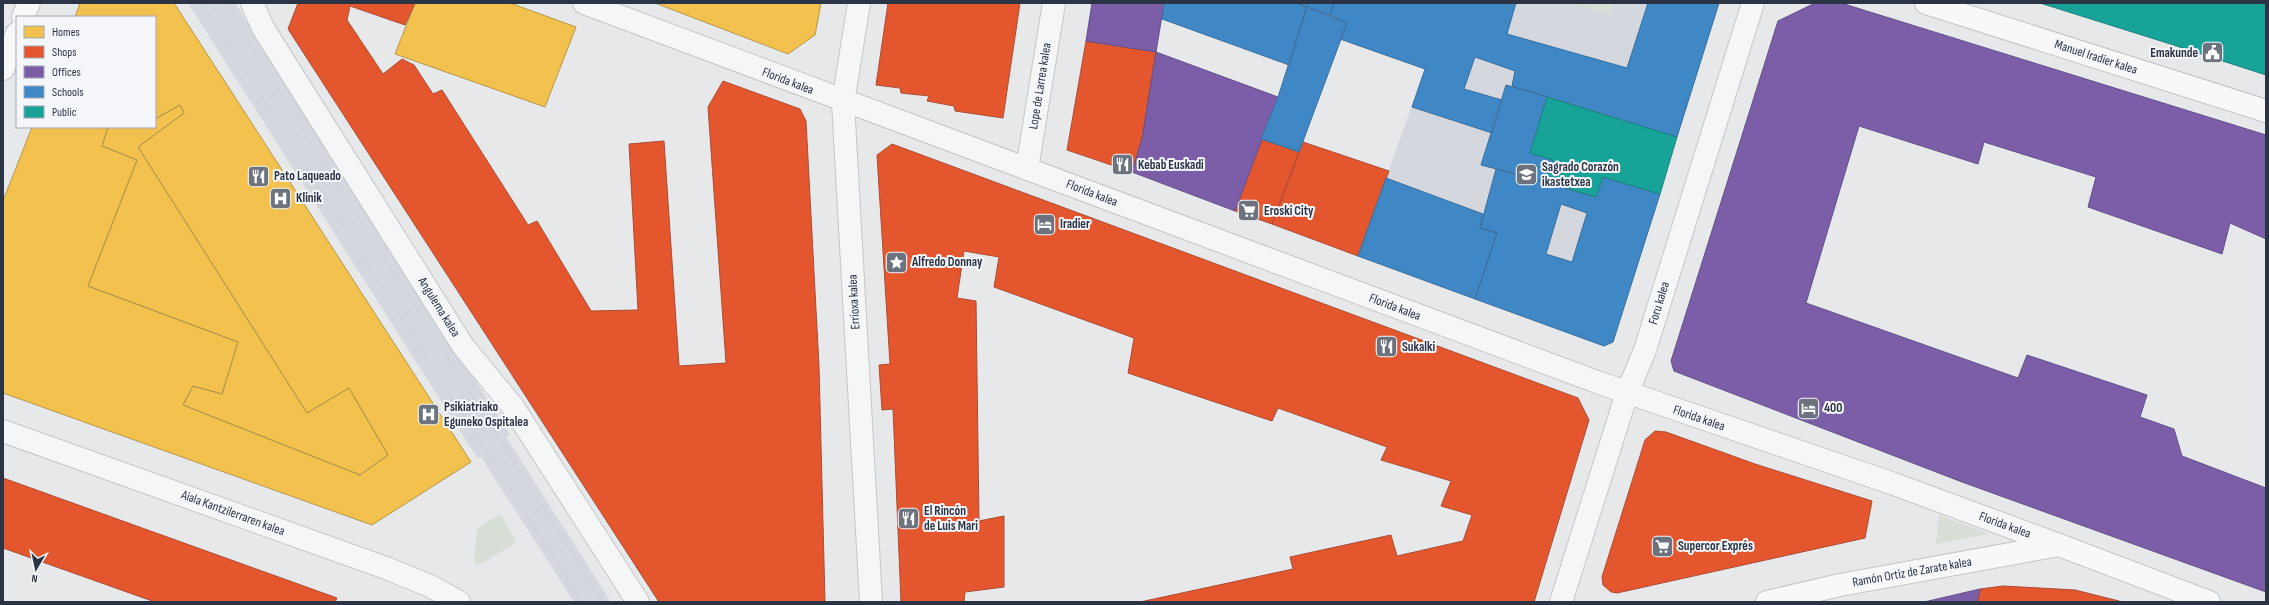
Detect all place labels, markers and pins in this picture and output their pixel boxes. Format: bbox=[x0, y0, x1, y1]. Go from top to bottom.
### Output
public building icon: Emakunde bbox=[2200, 40, 2226, 66]
place label: Emakunde bbox=[2150, 45, 2198, 61]
restaurant icon: Kebab Euskadi bbox=[1109, 152, 1135, 178]
place label: Kebab Euskadi bbox=[1138, 157, 1204, 173]
place label: Sagrado Corazón ikastetxea bbox=[1542, 159, 1619, 190]
school or university icon: Sagrado Corazón ikastetxea bbox=[1514, 161, 1540, 187]
restaurant icon: Pato Laqueado bbox=[246, 163, 272, 189]
place label: Pato Laqueado bbox=[274, 168, 341, 184]
hospital icon: Klinik bbox=[267, 185, 293, 211]
place label: Klinik bbox=[296, 190, 322, 206]
supermarket icon: Eroski City bbox=[1236, 198, 1262, 224]
place label: Eroski City bbox=[1264, 203, 1314, 219]
hotel icon: Iradier bbox=[1031, 211, 1057, 237]
place label: Iradier bbox=[1060, 216, 1090, 232]
place icon: Alfredo Donnay bbox=[884, 249, 910, 275]
place label: Alfredo Donnay bbox=[911, 254, 983, 270]
restaurant icon: Sukalki bbox=[1373, 334, 1399, 360]
place label: Sukalki bbox=[1402, 339, 1435, 355]
hotel icon: 400 bbox=[1795, 395, 1821, 421]
place label: Psikiatriako Eguneko Ospitalea bbox=[444, 399, 528, 430]
place label: 400 bbox=[1824, 400, 1842, 416]
hospital icon: Psikiatriako Eguneko Ospitalea bbox=[416, 401, 442, 427]
place label: El Rincón de Luis Mari bbox=[924, 503, 978, 534]
restaurant icon: El Rincón de Luis Mari bbox=[896, 505, 922, 531]
supermarket icon: Supercor Exprés bbox=[1650, 533, 1676, 559]
place label: Supercor Exprés bbox=[1678, 538, 1753, 554]

